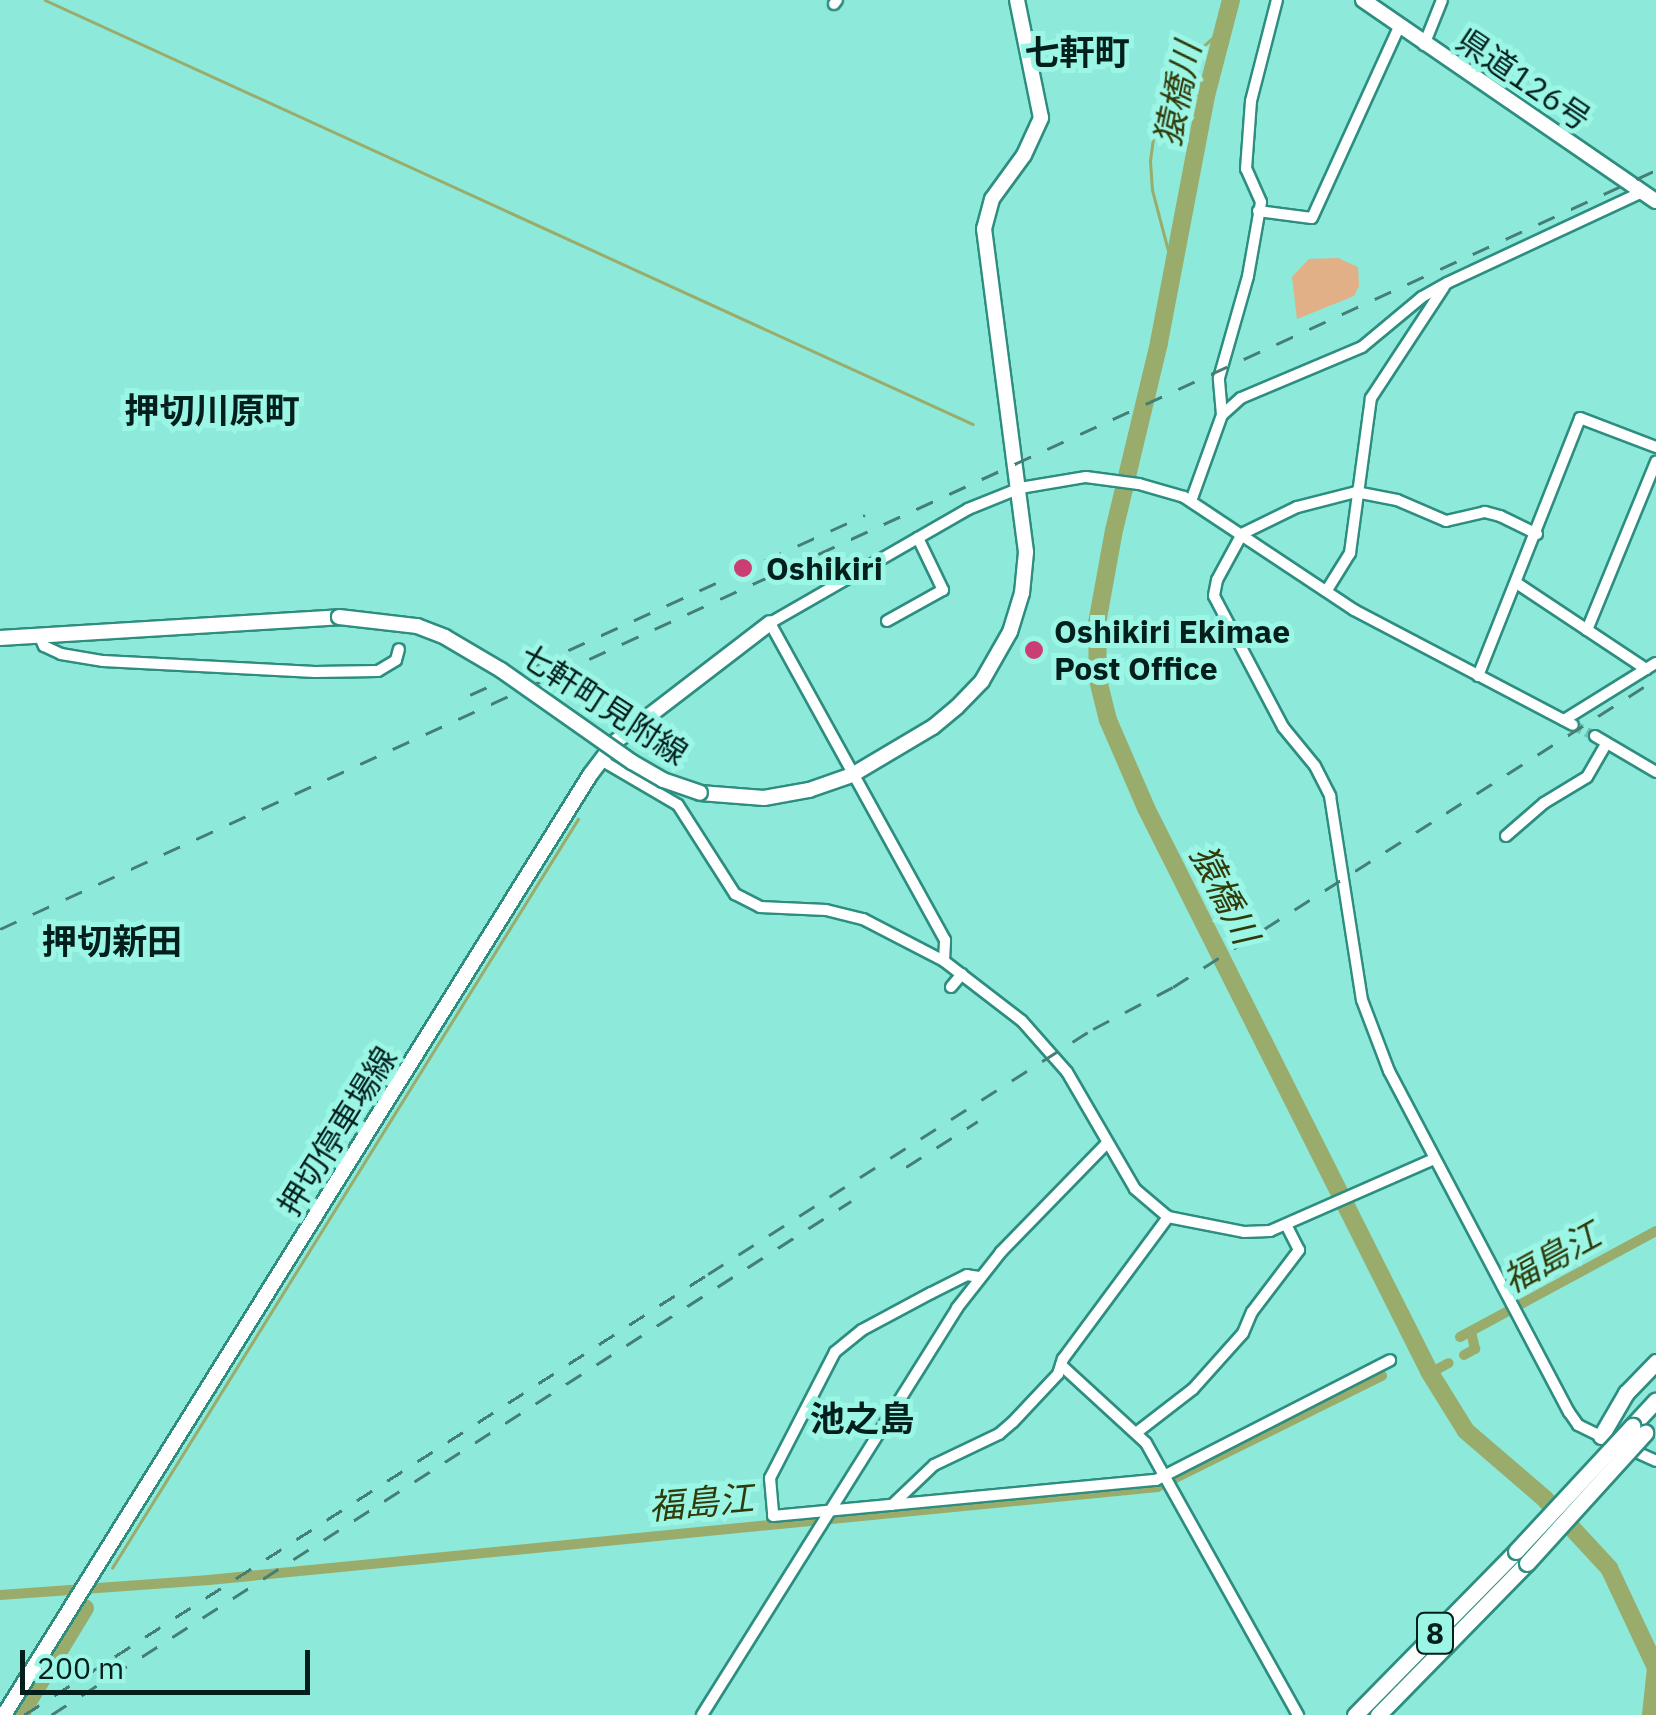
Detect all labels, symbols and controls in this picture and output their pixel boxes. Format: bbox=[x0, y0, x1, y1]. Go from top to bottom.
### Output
street label: 県道126号 bbox=[1450, 20, 1598, 138]
district label: 七軒町 bbox=[1025, 31, 1129, 73]
water label: 猿橋川 bbox=[1146, 38, 1208, 150]
district label: 押切川原町 bbox=[125, 389, 299, 431]
place label: Oshikiri bbox=[766, 549, 883, 587]
marker: Oshikiri bbox=[730, 555, 756, 581]
place label: Oshikiri Ekimae Post Office bbox=[1054, 613, 1290, 688]
street label: 七軒町見附線 bbox=[513, 636, 695, 772]
marker: Oshikiri Ekimae Post Office bbox=[1023, 639, 1045, 661]
water label: 猿橋川 bbox=[1182, 838, 1268, 950]
district label: 押切新田 bbox=[42, 920, 182, 962]
street label: 押切停車場線 bbox=[270, 1039, 404, 1223]
water label: 福島江 bbox=[1495, 1213, 1607, 1301]
district label: 池之島 bbox=[810, 1397, 914, 1439]
water label: 福島江 bbox=[647, 1477, 755, 1527]
road number: 8 bbox=[1415, 1608, 1455, 1658]
scale bar bbox=[25, 1630, 315, 1692]
text: 200 m bbox=[37, 1648, 124, 1687]

